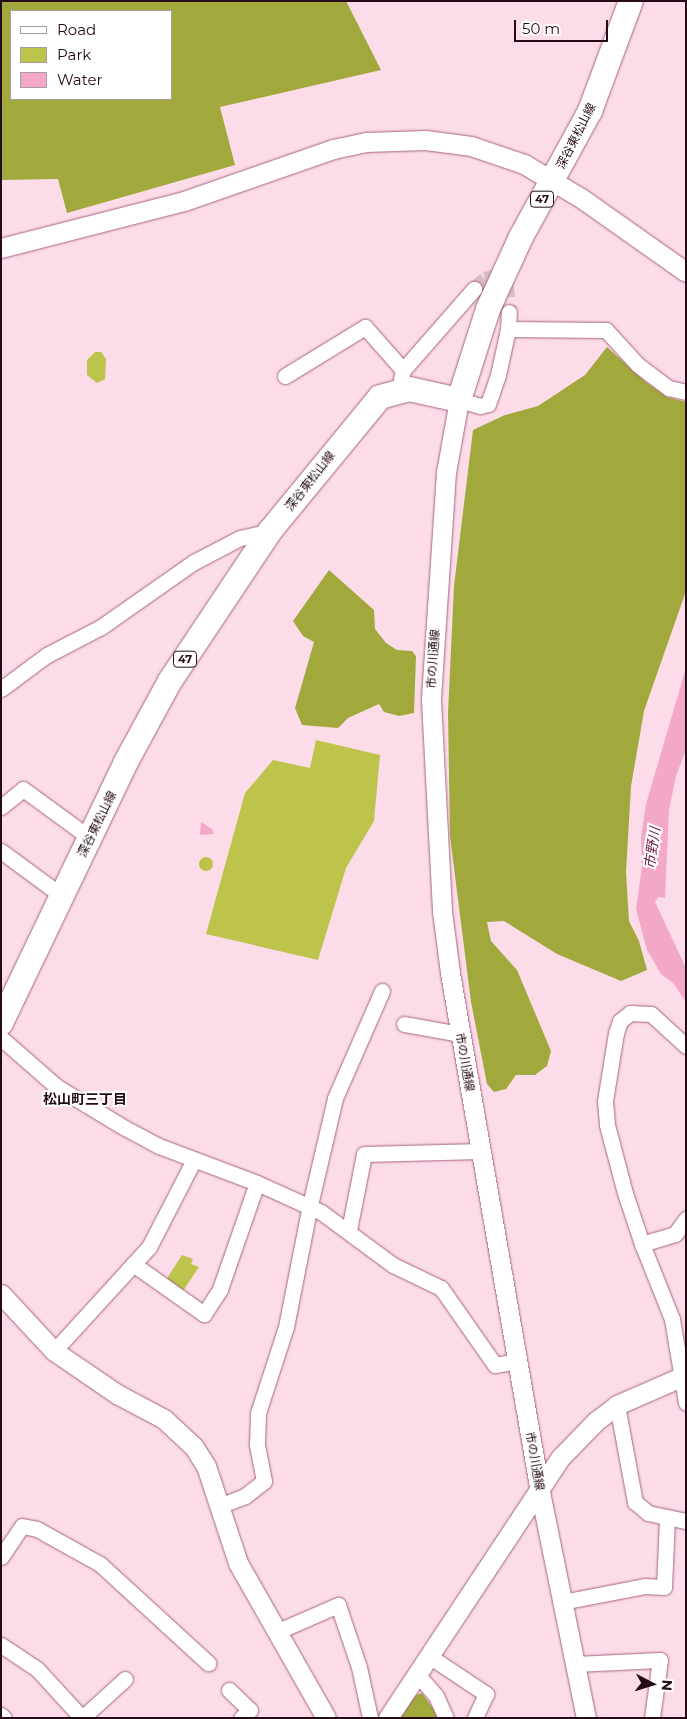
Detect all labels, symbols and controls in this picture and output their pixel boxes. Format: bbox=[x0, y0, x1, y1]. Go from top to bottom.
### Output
legend bbox=[10, 10, 172, 100]
scale bar bbox=[517, 10, 611, 42]
text: 50 m bbox=[522, 19, 560, 38]
text: Road bbox=[57, 20, 96, 39]
text: Park bbox=[57, 45, 91, 64]
text: Water bbox=[57, 70, 103, 89]
street label: 深谷東松山線 bbox=[553, 101, 599, 171]
road number: 47 bbox=[530, 190, 554, 208]
street label: 深谷東松山線 bbox=[282, 448, 338, 514]
street label: 市の川通線 bbox=[424, 629, 442, 689]
road number: 47 bbox=[172, 651, 198, 668]
street label: 深谷東松山線 bbox=[75, 788, 119, 860]
water label: 市野川 bbox=[641, 826, 663, 870]
street label: 市の川通線 bbox=[453, 1031, 477, 1093]
district label: 松山町三丁目 bbox=[43, 1091, 127, 1107]
street label: 市の川通線 bbox=[523, 1430, 547, 1492]
north arrow bbox=[627, 1659, 677, 1709]
text: N bbox=[657, 1679, 676, 1692]

